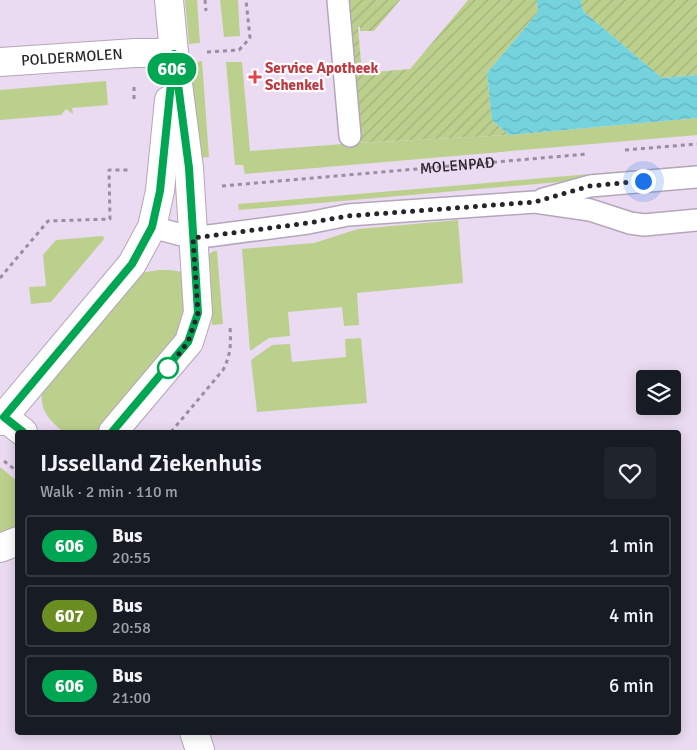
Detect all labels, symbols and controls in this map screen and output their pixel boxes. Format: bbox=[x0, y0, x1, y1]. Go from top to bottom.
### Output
street label: POLDERMOLEN bbox=[20, 45, 123, 70]
line badge: 606 bbox=[143, 53, 201, 85]
text: 606 bbox=[157, 58, 187, 80]
place label: Service Apotheek Schenkel bbox=[265, 59, 379, 94]
marker: Service Apotheek Schenkel bbox=[249, 71, 261, 83]
street label: MOLENPAD bbox=[419, 153, 495, 178]
your location bbox=[631, 169, 656, 194]
unlabelled marker bbox=[157, 357, 179, 379]
map controls bbox=[636, 370, 681, 415]
button: layers bbox=[636, 370, 681, 415]
button: heart bbox=[604, 447, 656, 499]
text: IJsselland Ziekenhuis bbox=[40, 448, 262, 478]
text: Walk · 2 min · 110 m bbox=[40, 482, 178, 502]
text: Bus bbox=[112, 524, 143, 548]
text: 1 min bbox=[609, 534, 654, 558]
text: 606 bbox=[55, 535, 84, 557]
text: 20:55 bbox=[112, 548, 151, 568]
text: Bus bbox=[112, 594, 143, 618]
text: 4 min bbox=[609, 604, 654, 628]
text: 607 bbox=[55, 605, 84, 627]
text: 20:58 bbox=[112, 618, 151, 638]
text: Bus bbox=[112, 664, 143, 688]
text: 6 min bbox=[609, 674, 654, 698]
text: 606 bbox=[55, 675, 84, 697]
text: 21:00 bbox=[112, 688, 151, 708]

